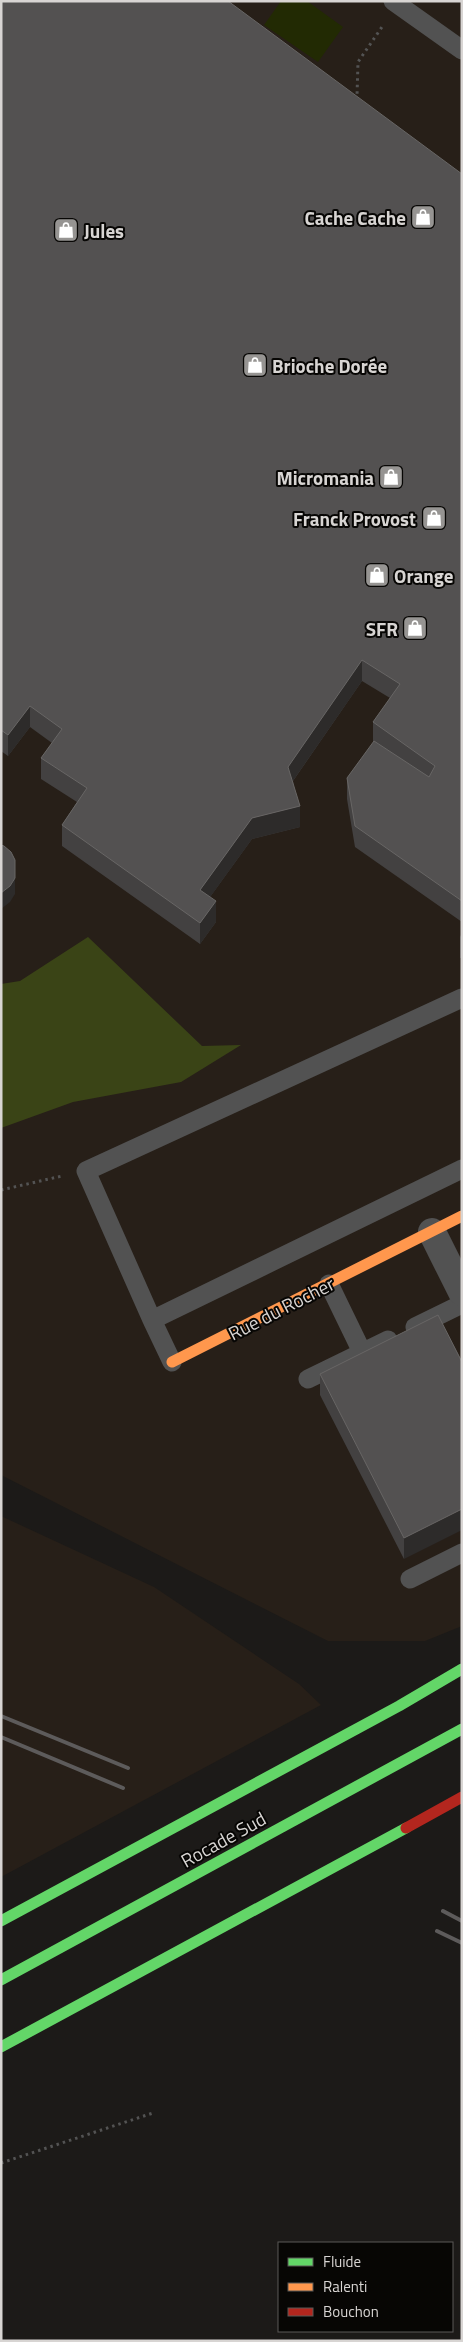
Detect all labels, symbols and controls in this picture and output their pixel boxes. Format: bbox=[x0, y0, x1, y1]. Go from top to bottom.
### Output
place label: Cache Cache bbox=[304, 203, 406, 232]
shop icon: Cache Cache bbox=[410, 204, 436, 230]
place label: Jules bbox=[84, 216, 124, 245]
shop icon: Jules bbox=[53, 217, 79, 243]
place label: Brioche Dorée bbox=[272, 351, 387, 380]
shop icon: Brioche Dorée bbox=[242, 352, 268, 378]
place label: Micromania bbox=[276, 463, 374, 492]
shop icon: Micromania bbox=[378, 464, 404, 490]
place label: Franck Provost bbox=[293, 504, 416, 533]
shop icon: Franck Provost bbox=[421, 505, 447, 531]
place label: Orange bbox=[394, 561, 454, 590]
shop icon: Orange bbox=[364, 562, 390, 588]
place label: SFR bbox=[366, 614, 398, 643]
shop icon: SFR bbox=[402, 615, 428, 641]
street label: Rue du Rocher bbox=[223, 1269, 340, 1347]
street label: Rocade Sud bbox=[175, 1804, 271, 1874]
legend bbox=[278, 2242, 453, 2332]
text: Fluide bbox=[323, 2250, 361, 2273]
text: Ralenti bbox=[323, 2275, 367, 2298]
text: Bouchon bbox=[323, 2300, 379, 2323]

